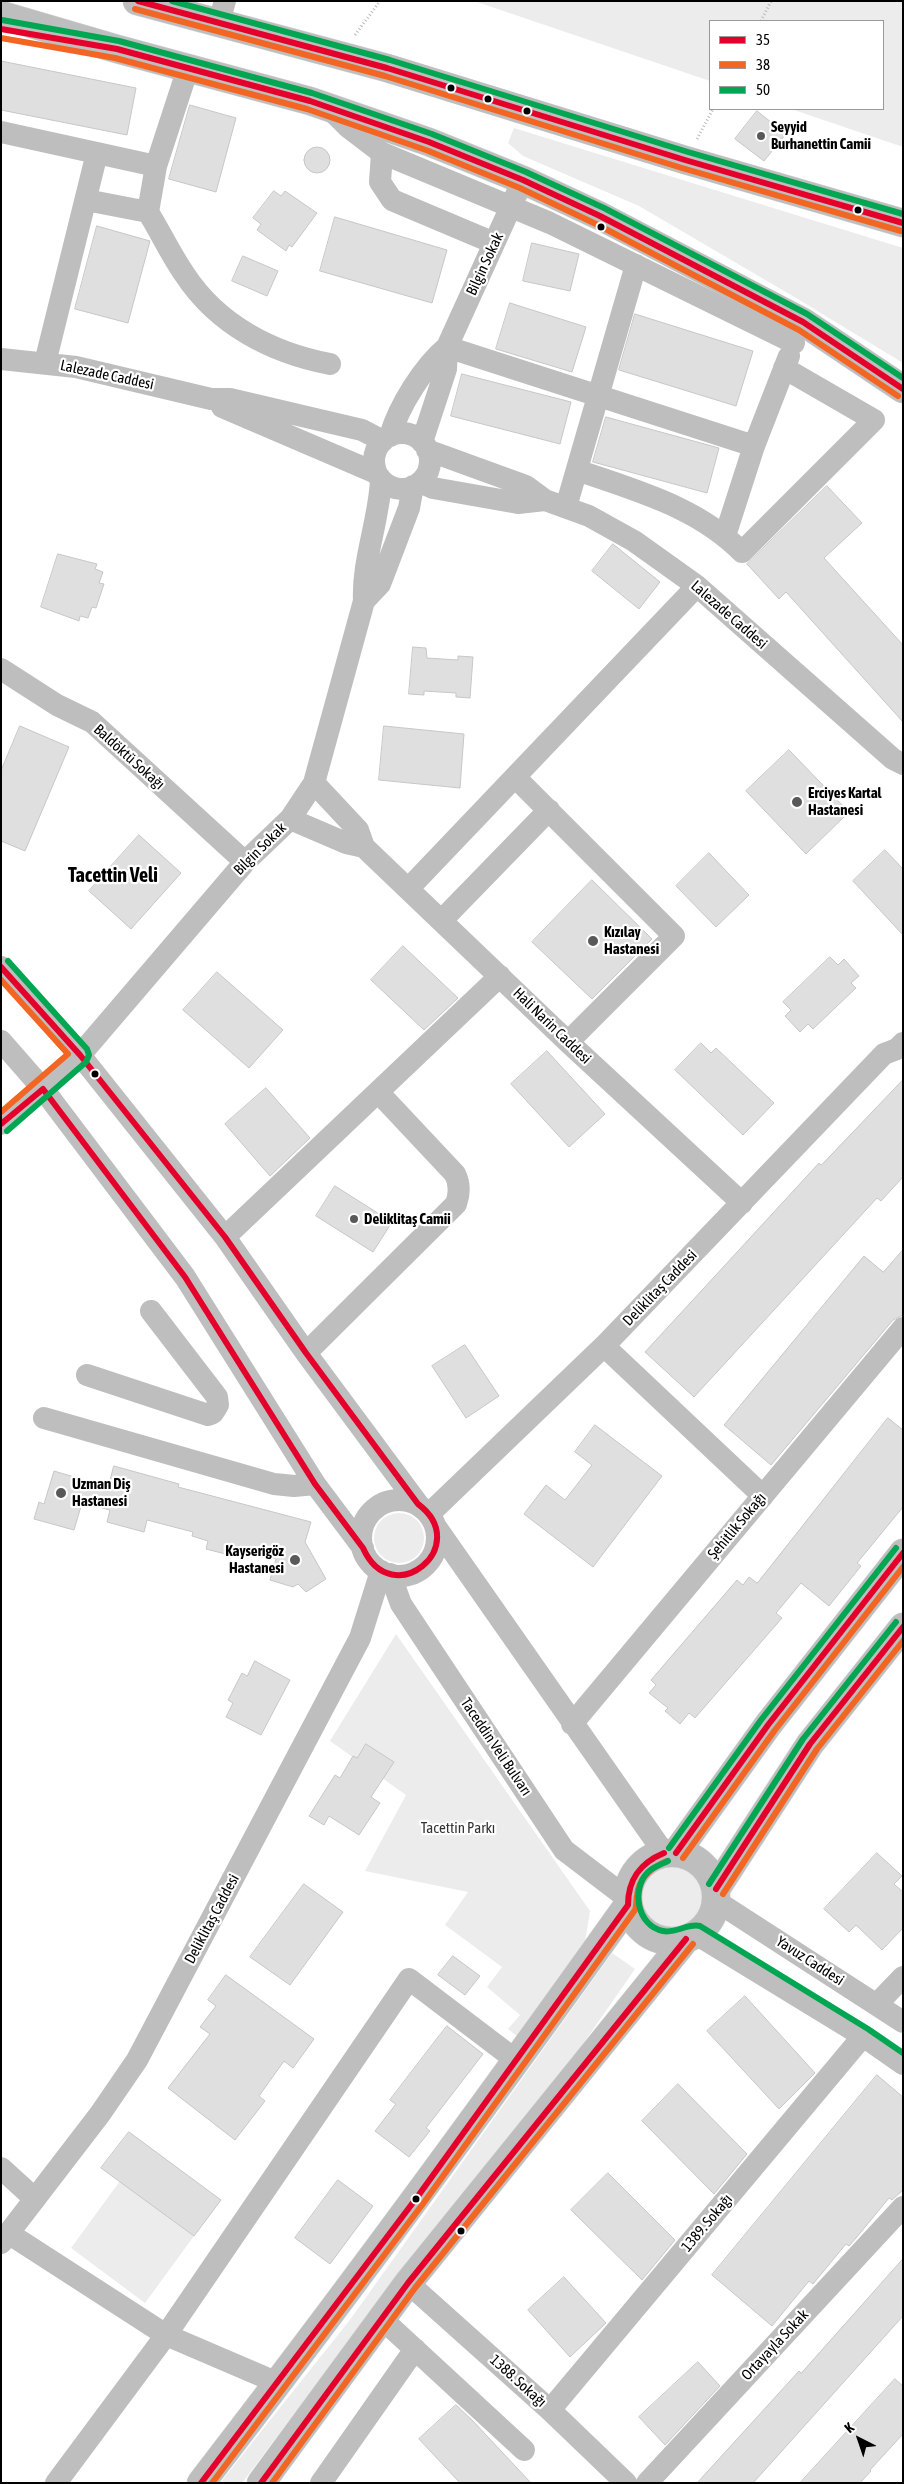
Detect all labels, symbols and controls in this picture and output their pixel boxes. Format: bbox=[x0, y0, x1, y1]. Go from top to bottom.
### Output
legend bbox=[709, 20, 884, 110]
text: 35 bbox=[756, 31, 770, 48]
text: 38 bbox=[756, 56, 770, 73]
text: 50 bbox=[756, 81, 770, 98]
unlabelled marker bbox=[446, 83, 456, 93]
unlabelled marker bbox=[483, 94, 493, 104]
unlabelled marker bbox=[522, 106, 532, 116]
place label: Seyyid Burhanettin Camii bbox=[771, 118, 871, 153]
marker: Seyyid Burhanettin Camii bbox=[755, 130, 767, 142]
unlabelled marker bbox=[853, 205, 863, 215]
unlabelled marker bbox=[596, 222, 606, 232]
street label: Bilgin Sokak bbox=[463, 230, 507, 298]
street label: Lalezade Caddesi bbox=[59, 356, 155, 394]
street label: Lalezade Caddesi bbox=[687, 577, 771, 653]
street label: Baldöktü Sokağı bbox=[90, 720, 168, 794]
place label: Erciyes Kartal Hastanesi bbox=[808, 784, 882, 819]
marker: Erciyes Kartal Hastanesi bbox=[790, 795, 804, 809]
street label: Bilgin Sokak bbox=[230, 819, 290, 879]
district label: Tacettin Veli bbox=[68, 864, 158, 888]
place label: Kızılay Hastanesi bbox=[604, 923, 659, 958]
marker: Kızılay Hastanesi bbox=[586, 934, 600, 948]
street label: Hali Narin Caddesi bbox=[509, 984, 595, 1068]
unlabelled marker bbox=[90, 1069, 100, 1079]
place label: Deliklitaş Camii bbox=[364, 1210, 451, 1228]
marker: Deliklitaş Camii bbox=[348, 1213, 360, 1225]
street label: Deliklitaş Caddesi bbox=[619, 1246, 701, 1330]
place label: Uzman Diş Hastanesi bbox=[72, 1475, 130, 1510]
marker: Uzman Diş Hastanesi bbox=[54, 1486, 68, 1500]
street label: Şehitlik Sokağı bbox=[704, 1489, 770, 1563]
place label: Kayserigöz Hastanesi bbox=[225, 1542, 284, 1577]
marker: Kayserigöz Hastanesi bbox=[288, 1553, 302, 1567]
street label: Taceddin Veli Bulvarı bbox=[457, 1695, 535, 1799]
park label: Tacettin Parkı bbox=[421, 1819, 495, 1837]
street label: Deliklitaş Caddesi bbox=[181, 1871, 243, 1967]
street label: Yavuz Caddesi bbox=[773, 1932, 847, 1990]
street label: 1389. Sokağı bbox=[678, 2190, 736, 2256]
unlabelled marker bbox=[411, 2194, 421, 2204]
unlabelled marker bbox=[456, 2226, 466, 2236]
street label: Ortayayla Sokak bbox=[738, 2306, 812, 2384]
street label: 1388. Sokağı bbox=[486, 2351, 550, 2411]
north arrow bbox=[834, 2414, 884, 2464]
text: K bbox=[841, 2419, 857, 2436]

